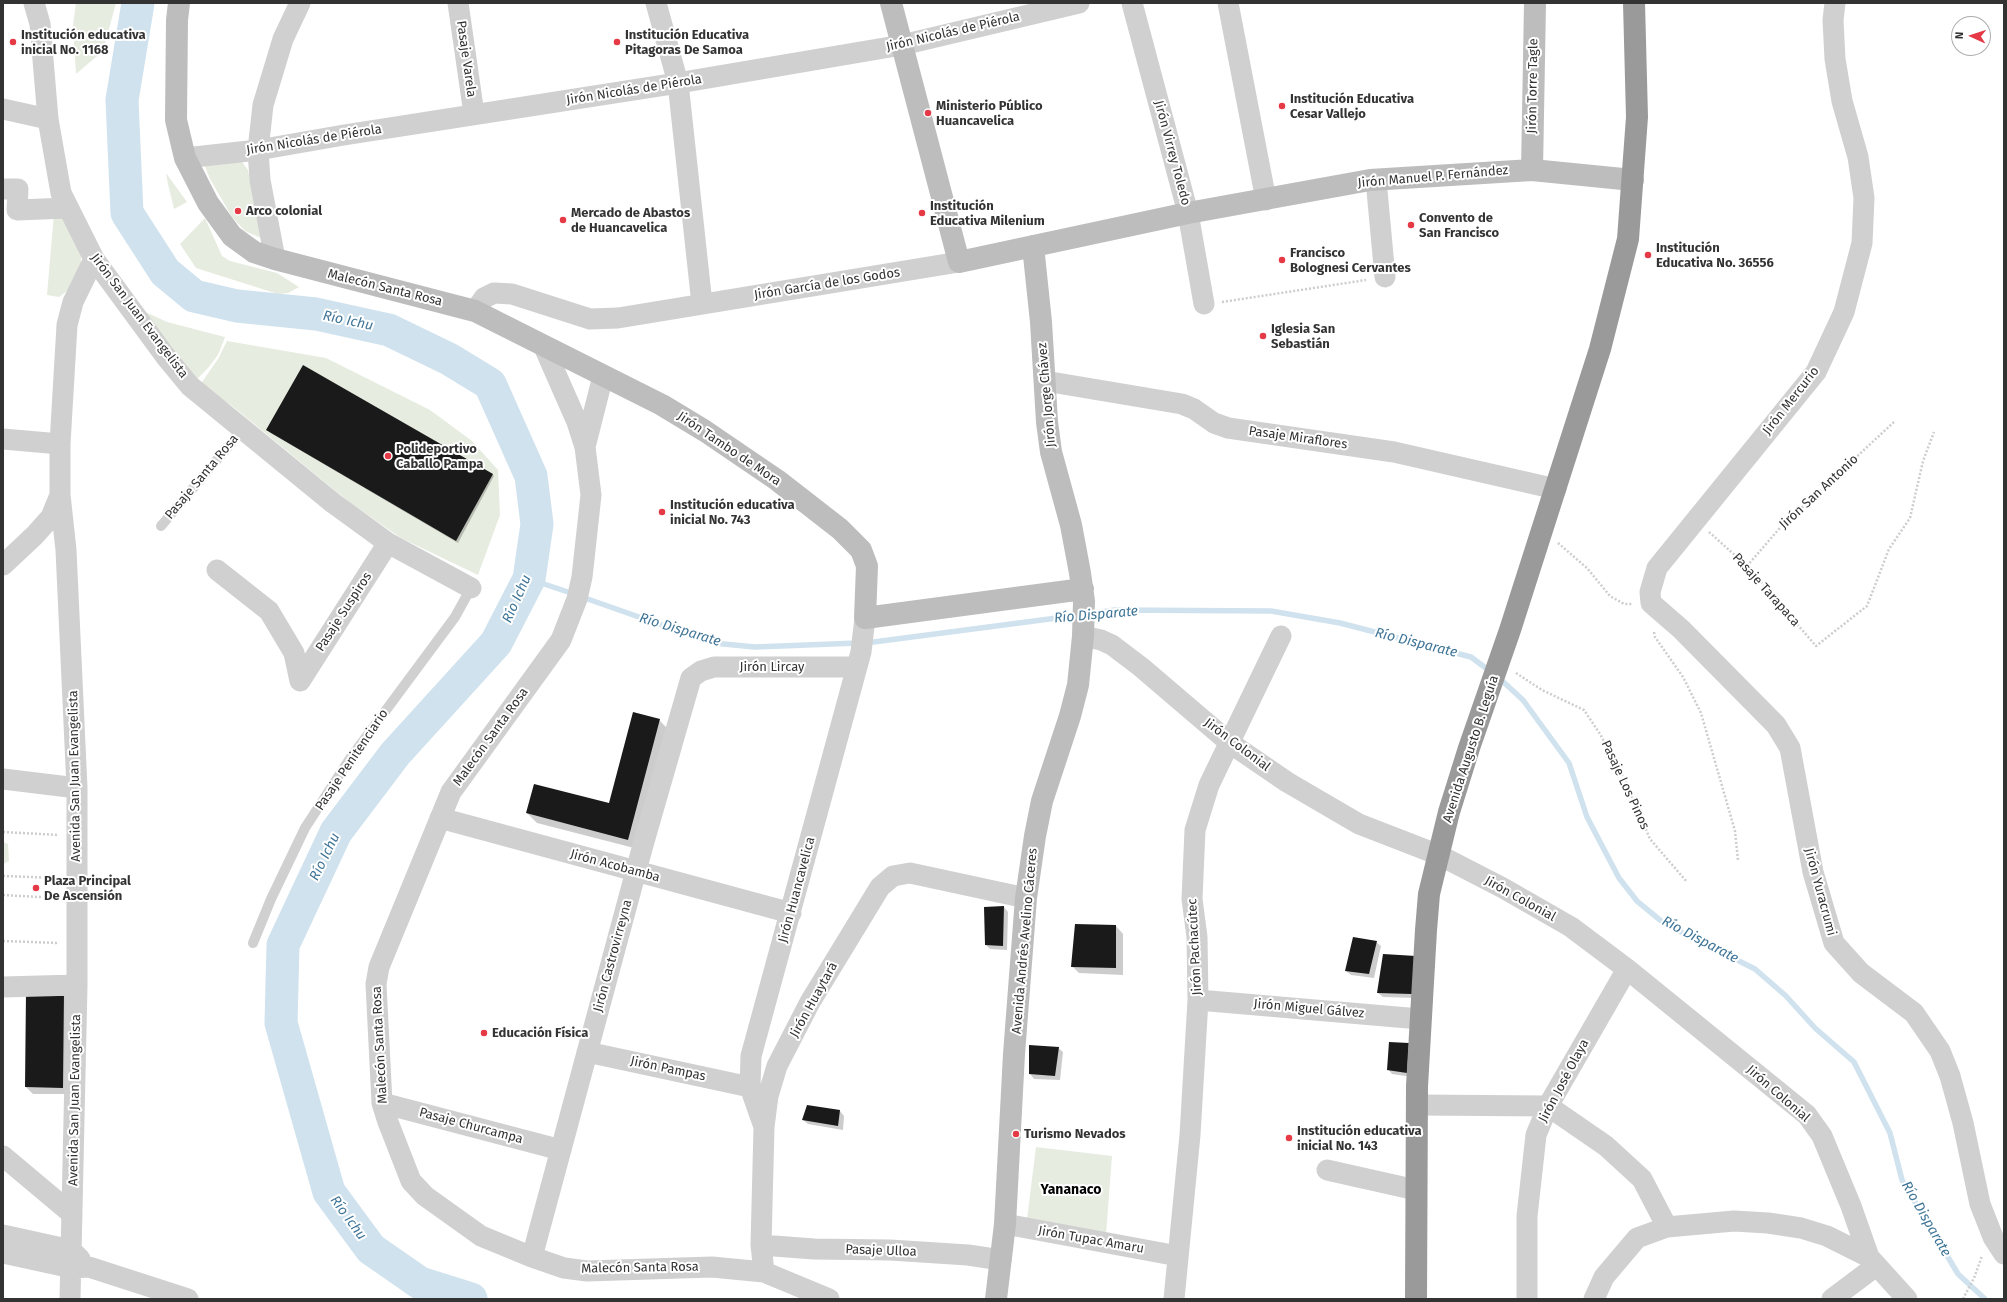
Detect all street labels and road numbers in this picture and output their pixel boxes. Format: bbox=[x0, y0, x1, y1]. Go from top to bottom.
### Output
street label: Jirón Nicolás de Piérola bbox=[885, 9, 1021, 55]
street label: Pasaje Varela bbox=[453, 20, 479, 98]
street label: Jirón Torre Tagle bbox=[1524, 38, 1542, 134]
street label: Jirón Nicolás de Piérola bbox=[565, 72, 703, 108]
street label: Jirón Virrey Toledo bbox=[1150, 99, 1194, 207]
street label: Jirón Nicolás de Piérola bbox=[245, 122, 383, 158]
street label: Jirón Manuel P. Fernández bbox=[1357, 163, 1509, 191]
street label: Jirón San Juan Evangelista bbox=[87, 251, 191, 381]
street label: Jirón García de los Godos bbox=[753, 265, 901, 303]
street label: Malecón Santa Rosa bbox=[326, 266, 444, 310]
street label: Jirón Jorge Chávez bbox=[1035, 342, 1059, 448]
street label: Jirón Mercurio bbox=[1759, 364, 1823, 438]
street label: Jirón Tambo de Mora bbox=[674, 409, 784, 489]
street label: Pasaje Miraflores bbox=[1248, 423, 1348, 453]
street label: Pasaje Santa Rosa bbox=[162, 431, 242, 523]
street label: Jirón San Antonio bbox=[1776, 451, 1862, 533]
street label: Pasaje Tarapaca bbox=[1729, 550, 1803, 630]
street label: Pasaje Suspiros bbox=[313, 569, 375, 655]
street label: Jirón Lircay bbox=[739, 659, 805, 675]
street label: Avenida Augusto B. Leguía bbox=[1440, 673, 1502, 825]
street label: Malecón Santa Rosa bbox=[450, 685, 532, 789]
street label: Avenida San Juan Evangelista bbox=[66, 690, 84, 862]
street label: Pasaje Penitenciario bbox=[312, 706, 392, 814]
street label: Jirón Colonial bbox=[1201, 715, 1273, 775]
street label: Pasaje Los Pinos bbox=[1598, 738, 1652, 832]
street label: Jirón Huancavelica bbox=[775, 835, 819, 945]
street label: Jirón Yuracrumi bbox=[1801, 846, 1839, 938]
street label: Jirón Acobamba bbox=[568, 847, 662, 885]
street label: Avenida Andrés Avelino Cáceres bbox=[1009, 847, 1041, 1035]
street label: Jirón Colonial bbox=[1482, 873, 1558, 925]
street label: Jirón Castrovirreyna bbox=[590, 898, 636, 1014]
street label: Jirón Pachacútec bbox=[1185, 898, 1205, 996]
street label: Jirón Huaytará bbox=[787, 960, 841, 1040]
street label: Malecón Santa Rosa bbox=[369, 986, 391, 1104]
street label: Jirón Miguel Gálvez bbox=[1253, 996, 1365, 1022]
street label: Avenida San Juan Evangelista bbox=[66, 1014, 84, 1186]
street label: Jirón José Olaya bbox=[1536, 1037, 1592, 1125]
street label: Jirón Pampas bbox=[629, 1053, 707, 1085]
street label: Jirón Colonial bbox=[1743, 1062, 1813, 1126]
street label: Pasaje Churcampa bbox=[417, 1105, 525, 1147]
street label: Jirón Tupac Amaru bbox=[1037, 1223, 1145, 1257]
street label: Pasaje Ulloa bbox=[845, 1242, 917, 1260]
street label: Malecón Santa Rosa bbox=[581, 1259, 699, 1277]

